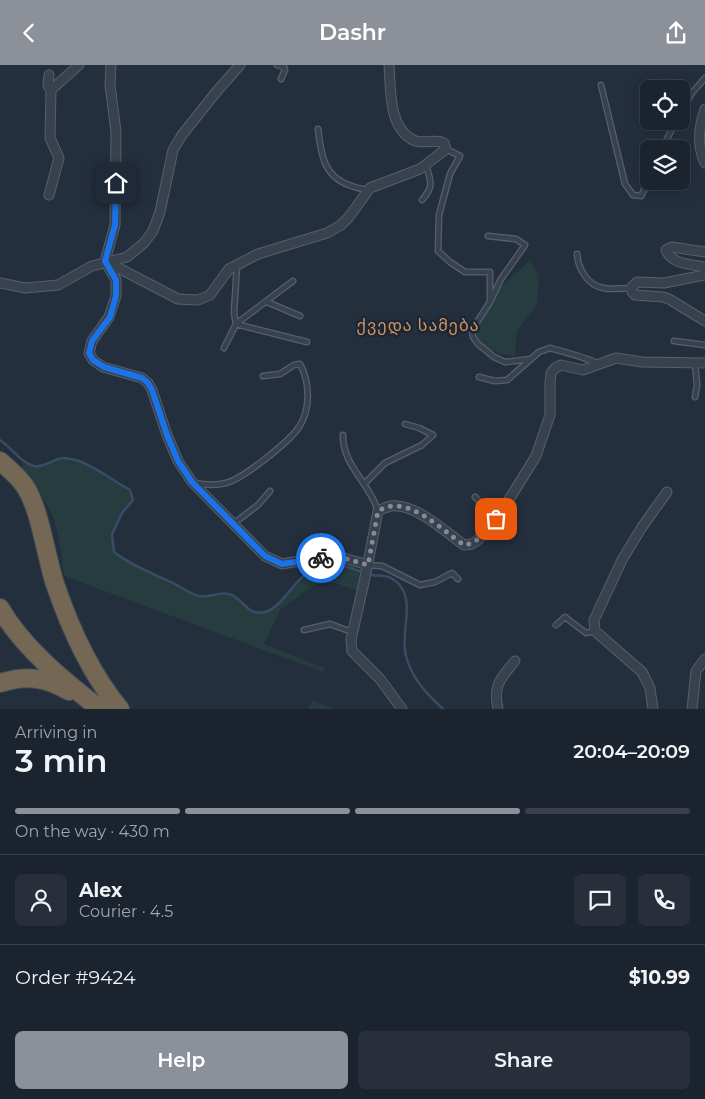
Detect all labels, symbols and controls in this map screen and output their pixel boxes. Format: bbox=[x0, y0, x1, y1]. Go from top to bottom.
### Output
icon: back bbox=[15, 19, 43, 47]
text: Dashr bbox=[319, 19, 386, 46]
icon: share bbox=[662, 19, 690, 47]
map controls bbox=[640, 80, 690, 190]
button: locate bbox=[640, 80, 690, 130]
button: layers bbox=[640, 140, 690, 190]
pin bbox=[95, 162, 137, 204]
icon: home bbox=[102, 169, 130, 197]
district label: ქვედა სამება bbox=[357, 316, 479, 336]
pin bbox=[475, 498, 517, 540]
icon: bag bbox=[482, 505, 510, 533]
courier bbox=[296, 533, 346, 583]
icon: bike bbox=[307, 544, 335, 572]
text: Arriving in bbox=[15, 723, 97, 742]
text: 20:04–20:09 bbox=[573, 740, 690, 763]
text: 3 min bbox=[15, 741, 107, 780]
text: On the way · 430 m bbox=[15, 822, 170, 841]
button: person bbox=[15, 874, 67, 926]
button: chat bbox=[574, 874, 626, 926]
button: phone bbox=[638, 874, 690, 926]
text: Alex bbox=[79, 879, 122, 902]
text: Courier · 4.5 bbox=[79, 902, 173, 921]
text: Order #9424 bbox=[15, 966, 136, 989]
text: $10.99 bbox=[629, 966, 690, 989]
button: Help bbox=[15, 1031, 348, 1089]
button: Share bbox=[358, 1031, 690, 1089]

